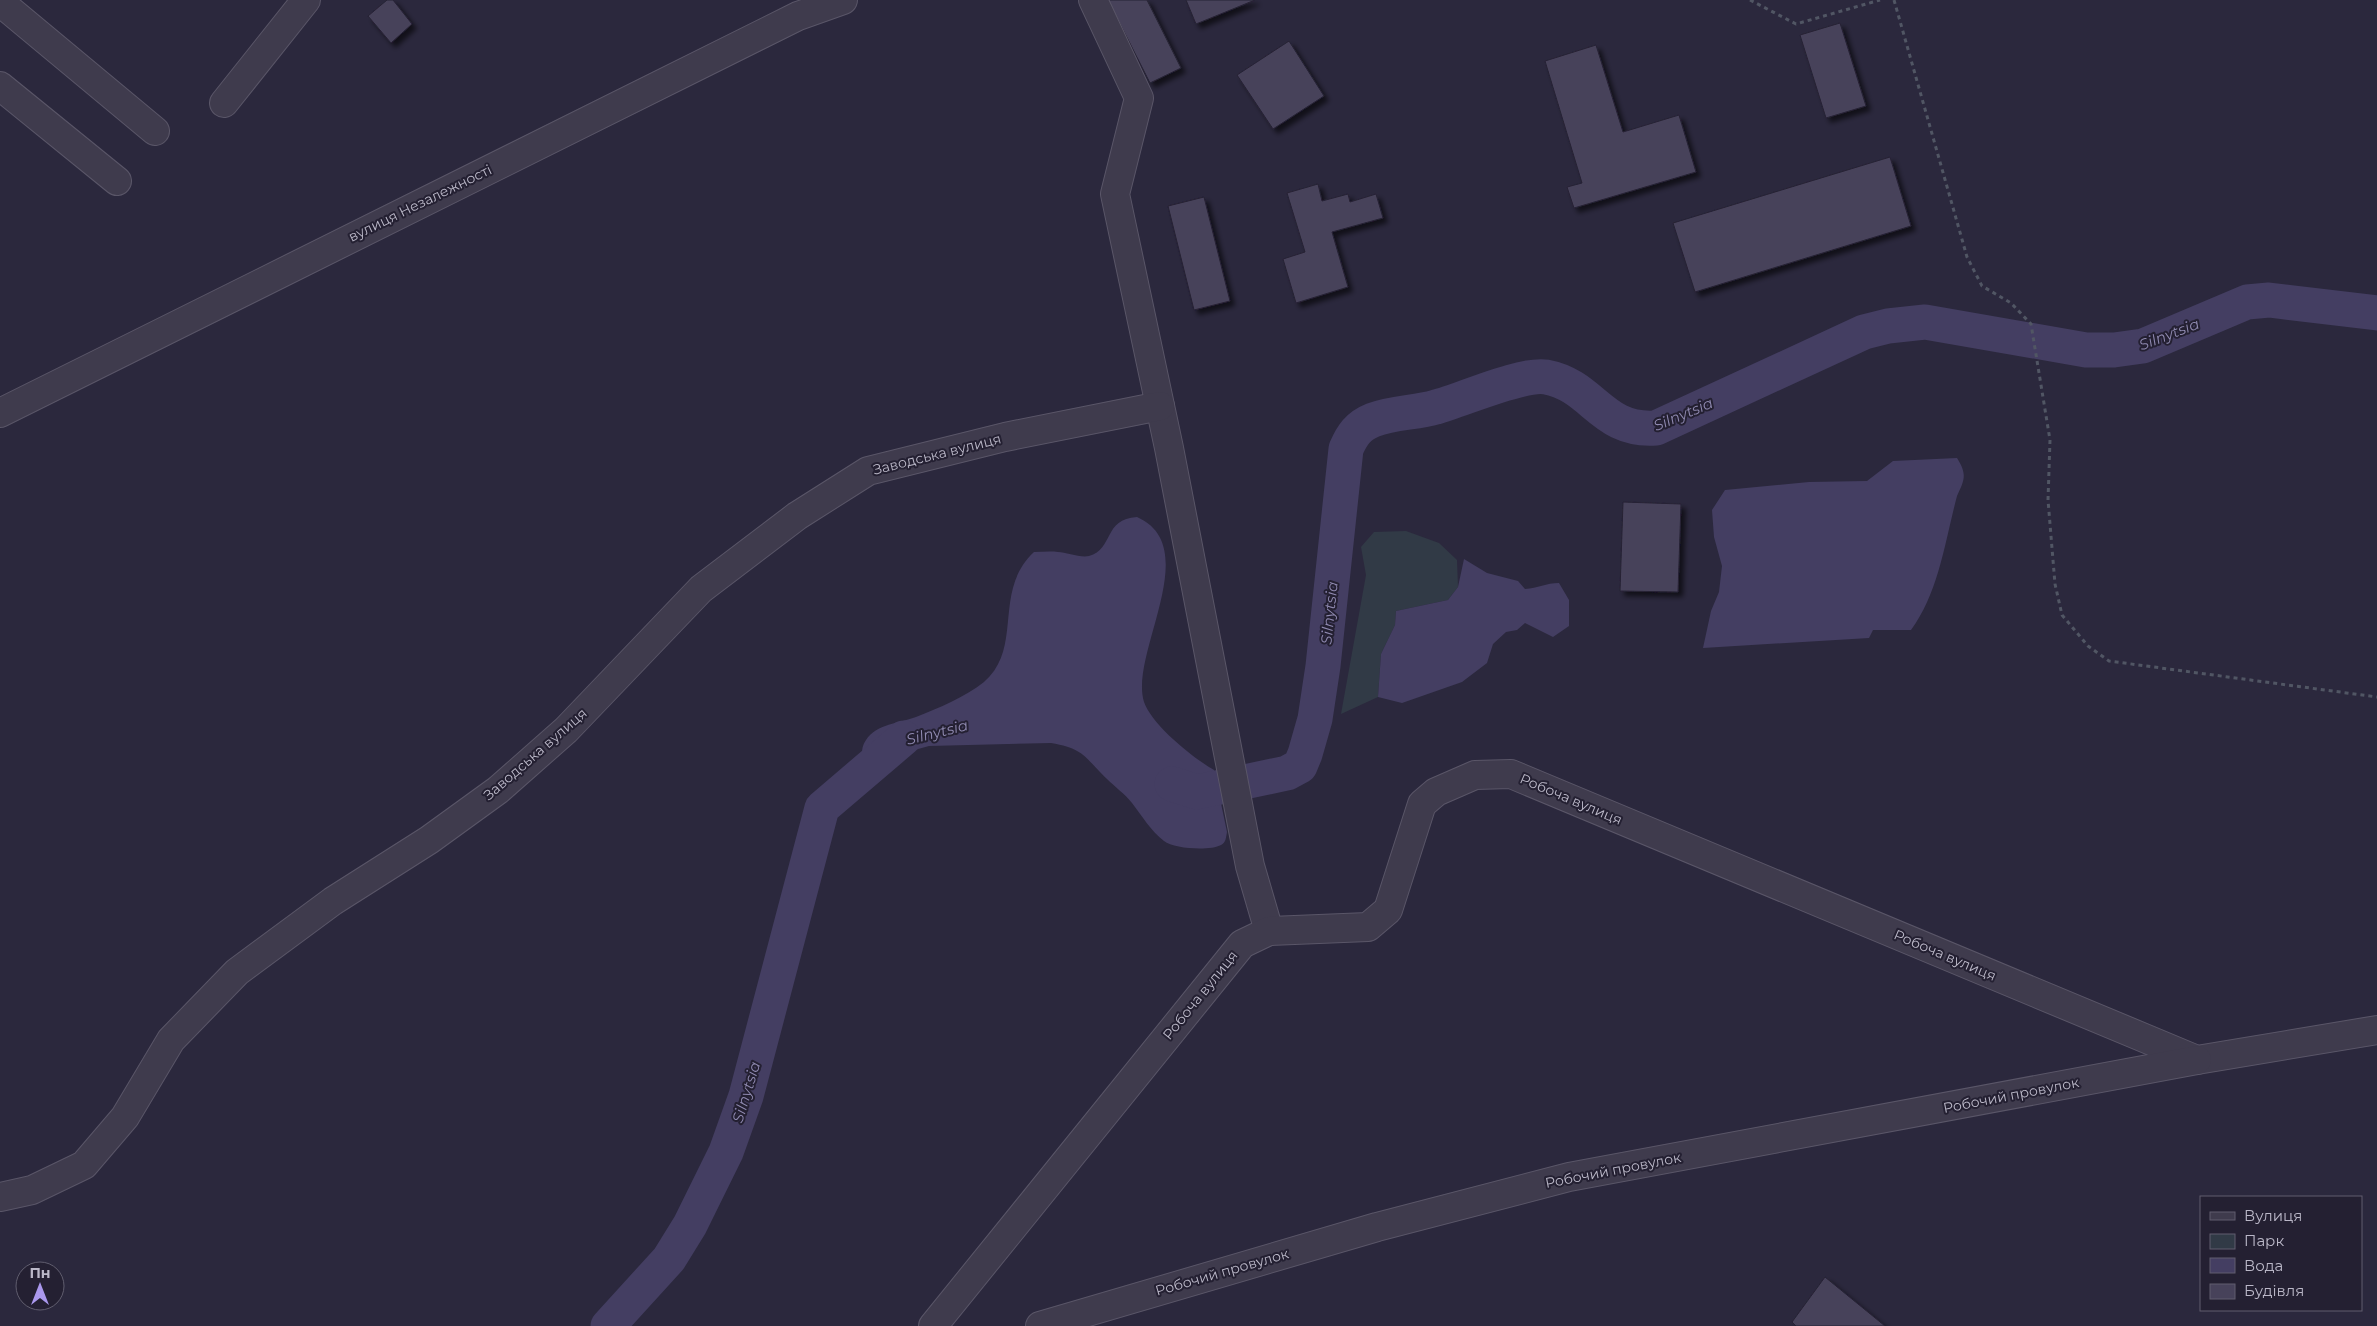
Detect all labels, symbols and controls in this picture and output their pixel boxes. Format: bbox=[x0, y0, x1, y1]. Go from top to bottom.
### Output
street label: вулиця Незалежності bbox=[345, 160, 495, 246]
water label: Silnytsia bbox=[2136, 314, 2202, 354]
water label: Silnytsia bbox=[1650, 393, 1716, 435]
street label: Заводська вулиця bbox=[871, 429, 1003, 479]
water label: Silnytsia bbox=[1316, 581, 1342, 645]
street label: Заводська вулиця bbox=[479, 704, 591, 804]
water label: Silnytsia bbox=[904, 715, 970, 749]
street label: Робоча вулиця bbox=[1517, 769, 1625, 829]
street label: Робоча вулиця bbox=[1891, 925, 1999, 985]
street label: Робоча вулиця bbox=[1159, 947, 1241, 1043]
water label: Silnytsia bbox=[728, 1059, 764, 1125]
street label: Робочий провулок bbox=[1942, 1073, 2080, 1117]
street label: Робочий провулок bbox=[1544, 1148, 1682, 1192]
legend bbox=[2200, 1196, 2362, 1311]
text: Вулиця bbox=[2244, 1206, 2302, 1225]
text: Парк bbox=[2244, 1231, 2284, 1250]
street label: Робочий провулок bbox=[1153, 1244, 1291, 1300]
text: Вода bbox=[2244, 1256, 2283, 1275]
north arrow bbox=[15, 1261, 65, 1311]
text: Пн bbox=[29, 1264, 51, 1282]
text: Будівля bbox=[2244, 1281, 2304, 1300]

